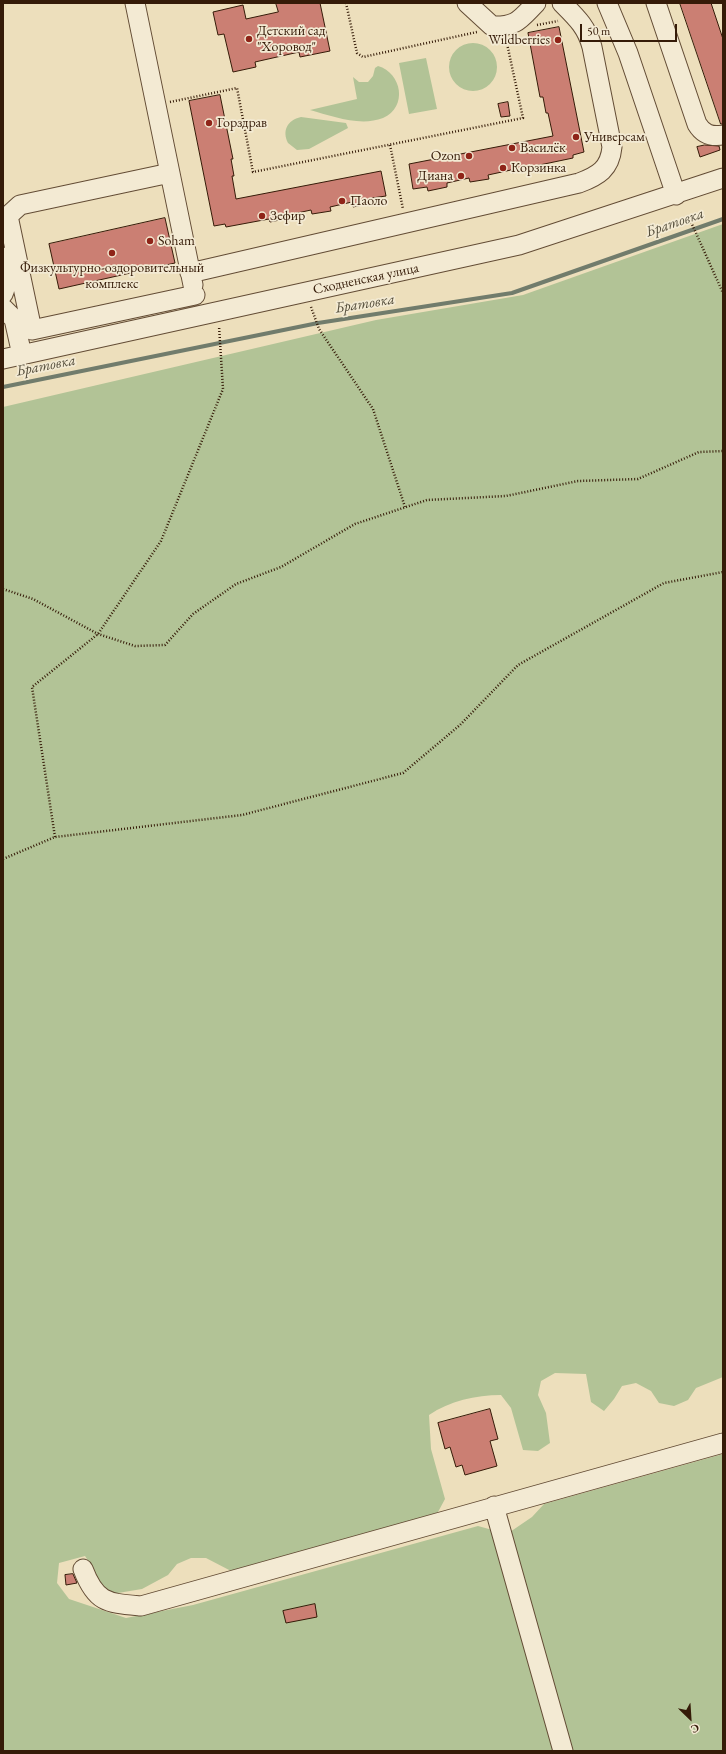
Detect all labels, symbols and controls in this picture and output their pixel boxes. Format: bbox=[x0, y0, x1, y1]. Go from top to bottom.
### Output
scale bar bbox=[582, 16, 679, 42]
place label: Детский сад "Хоровод" bbox=[257, 23, 325, 56]
text: 50 m bbox=[587, 23, 610, 39]
place label: Wildberries bbox=[488, 32, 550, 48]
marker: Детский сад "Хоровод" bbox=[244, 34, 254, 44]
marker: Wildberries bbox=[553, 35, 563, 45]
place label: Горздрав bbox=[217, 115, 267, 131]
marker: Горздрав bbox=[204, 118, 214, 128]
place label: Универсам bbox=[584, 129, 645, 145]
marker: Универсам bbox=[571, 132, 581, 142]
place label: Василёк bbox=[520, 140, 566, 156]
marker: Василёк bbox=[507, 143, 517, 153]
place label: Ozon bbox=[431, 148, 461, 164]
marker: Ozon bbox=[464, 151, 474, 161]
place label: Корзинка bbox=[511, 160, 566, 176]
marker: Корзинка bbox=[498, 163, 508, 173]
place label: Диана bbox=[417, 168, 453, 184]
marker: Диана bbox=[456, 171, 466, 181]
place label: Паоло bbox=[350, 193, 387, 209]
marker: Паоло bbox=[337, 196, 347, 206]
water label: Братовка bbox=[644, 205, 706, 241]
place label: Зефир bbox=[270, 208, 305, 224]
marker: Зефир bbox=[257, 211, 267, 221]
place label: Soham bbox=[158, 233, 195, 249]
marker: Soham bbox=[145, 236, 155, 246]
marker: Физкультурно-оздоровительный комплекс bbox=[107, 248, 117, 258]
place label: Физкультурно-оздоровительный комплекс bbox=[20, 260, 204, 292]
street label: Сходненская улица bbox=[311, 260, 421, 298]
water label: Братовка bbox=[334, 290, 396, 318]
water label: Братовка bbox=[15, 351, 77, 381]
north arrow bbox=[670, 1698, 710, 1738]
text: С bbox=[689, 1721, 702, 1737]

